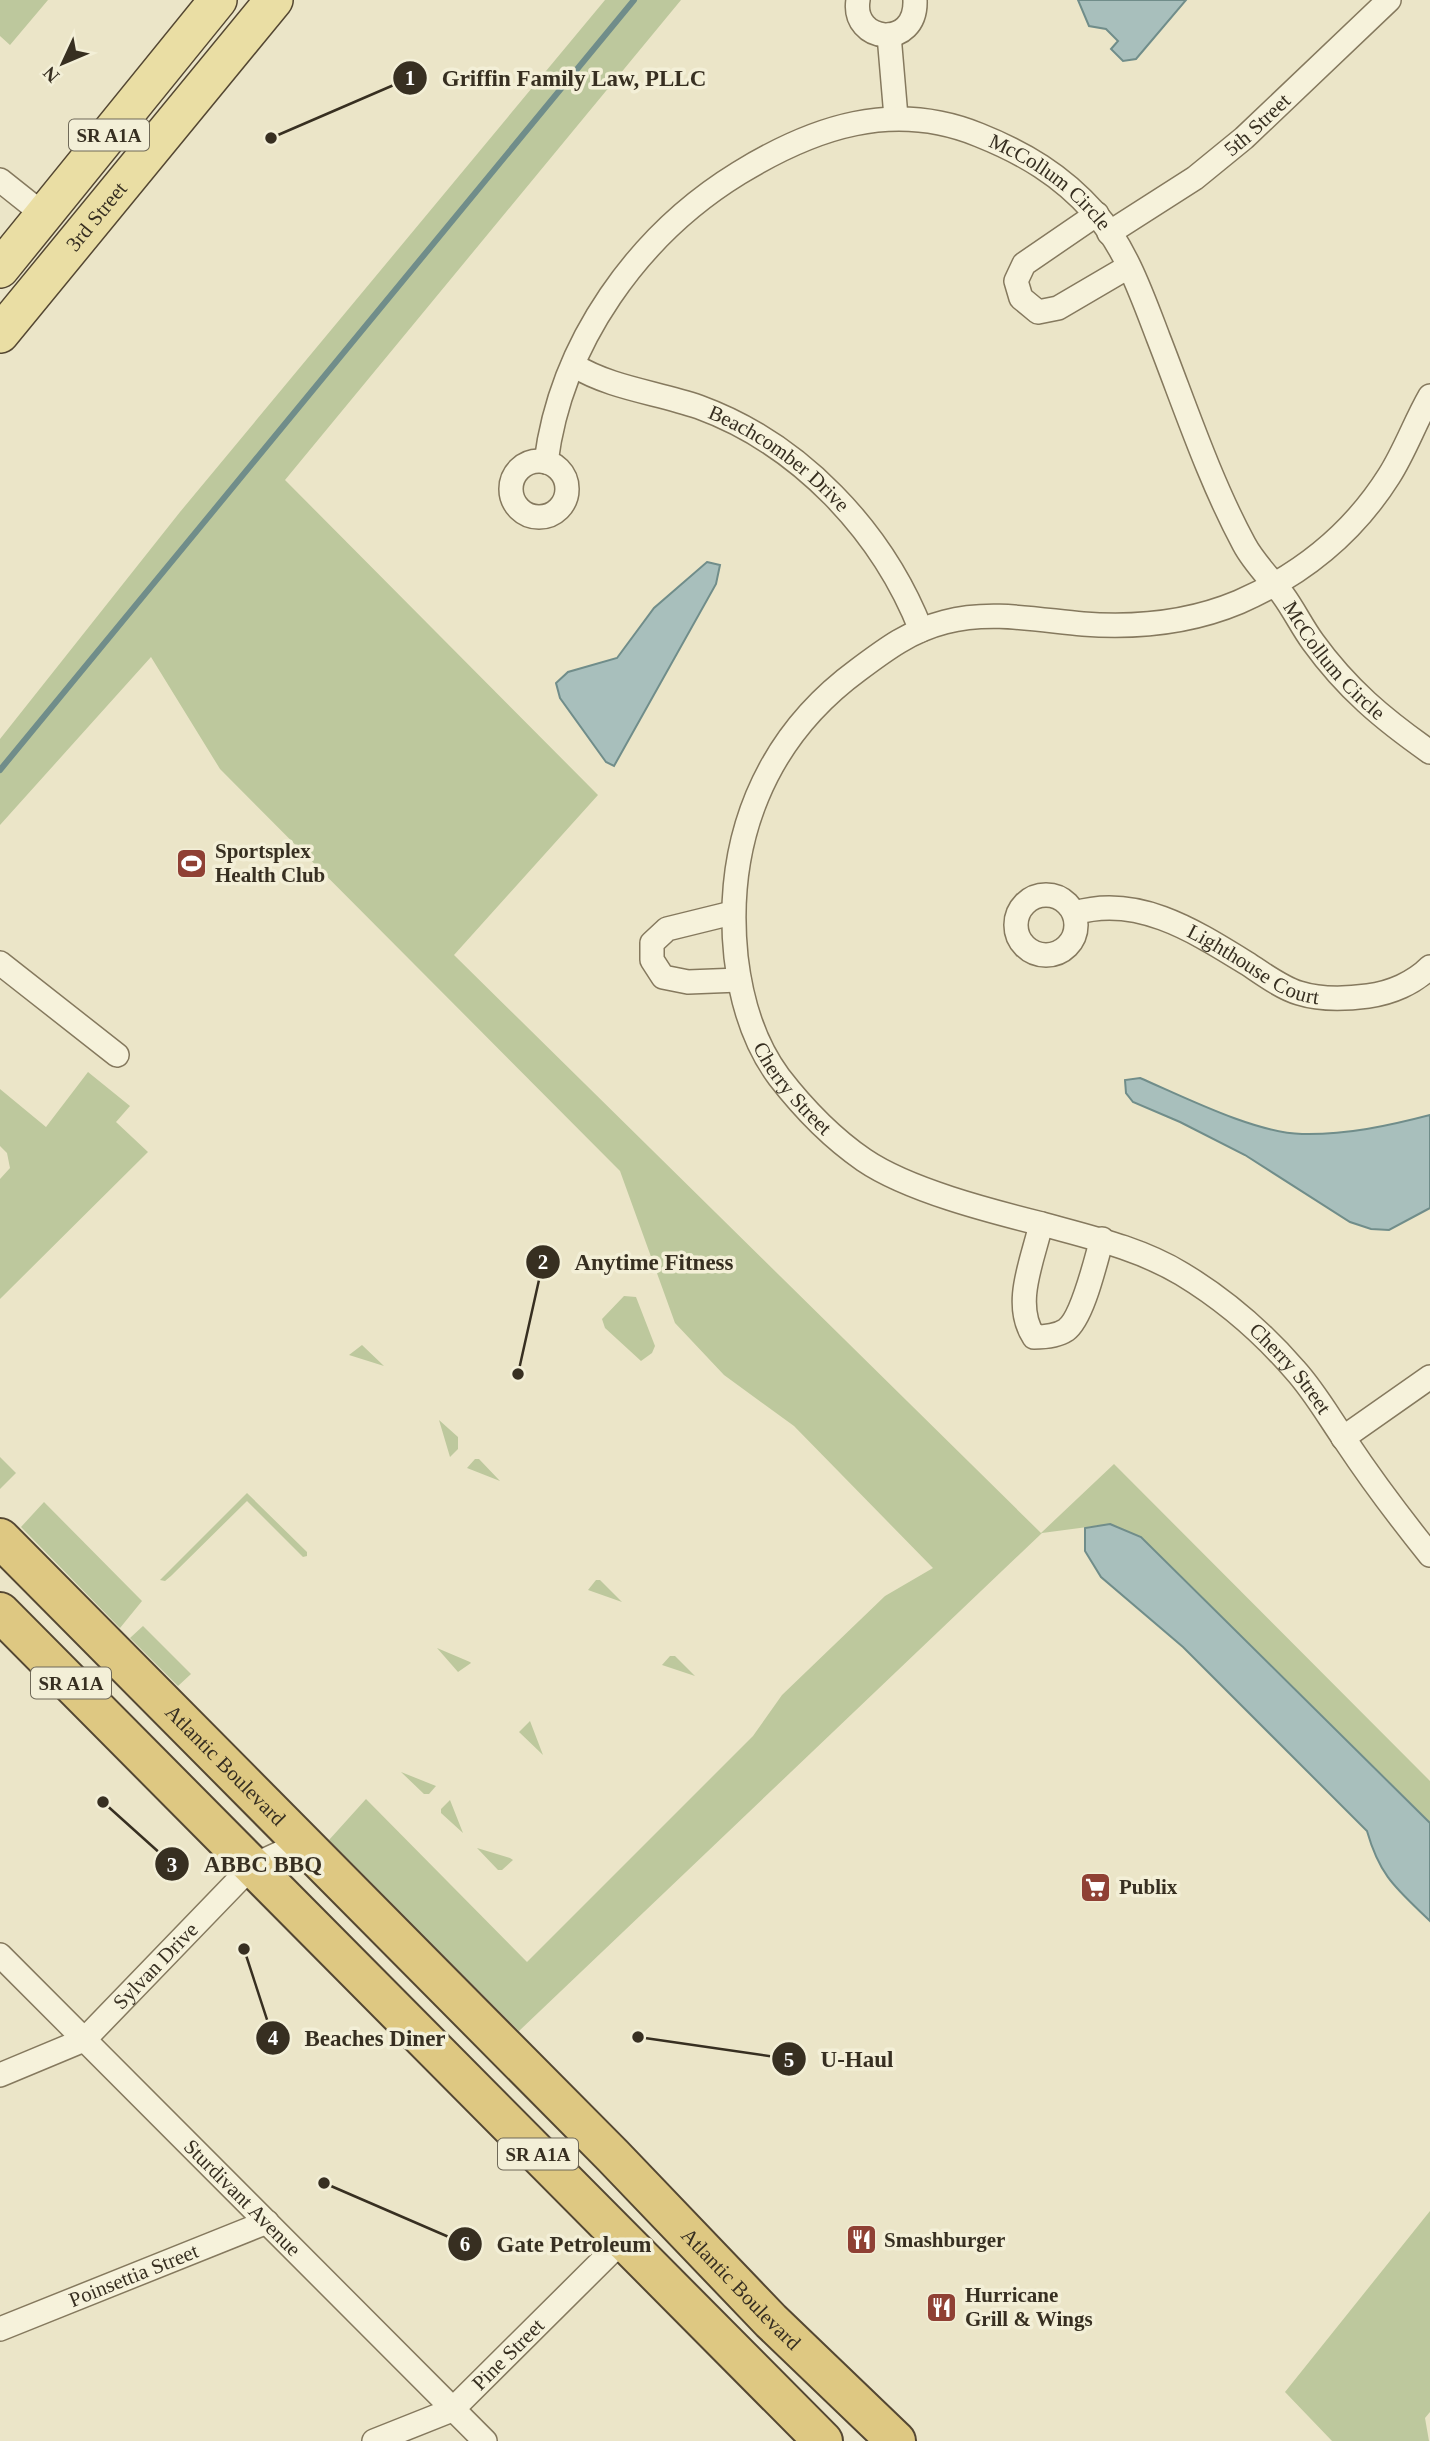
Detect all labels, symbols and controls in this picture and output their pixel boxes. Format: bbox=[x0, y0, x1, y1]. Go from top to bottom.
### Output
north arrow bbox=[28, 28, 98, 98]
callout: Griffin Family Law, PLLC bbox=[392, 56, 720, 100]
text: N bbox=[39, 62, 63, 87]
text: 1 bbox=[405, 66, 415, 90]
text: Griffin Family Law, PLLC bbox=[442, 66, 706, 91]
street label: 5th Street bbox=[1219, 88, 1295, 161]
road number: SR A1A bbox=[69, 119, 149, 150]
street label: McCollum Circle bbox=[985, 129, 1116, 235]
street label: 3rd Street bbox=[61, 177, 132, 256]
street label: Beachcomber Drive bbox=[705, 400, 854, 517]
street label: McCollum Circle bbox=[1278, 597, 1390, 725]
place label: Sportsplex Health Club bbox=[215, 839, 325, 887]
sports icon: Sportsplex Health Club bbox=[175, 846, 209, 880]
street label: Lighthouse Court bbox=[1183, 919, 1321, 1009]
street label: Cherry Street bbox=[748, 1038, 837, 1140]
callout: Anytime Fitness bbox=[526, 1240, 748, 1284]
text: 2 bbox=[538, 1250, 548, 1274]
text: Anytime Fitness bbox=[574, 1250, 734, 1275]
street label: Cherry Street bbox=[1245, 1318, 1336, 1419]
road number: SR A1A bbox=[31, 1667, 111, 1698]
street label: Atlantic Boulevard bbox=[160, 1700, 291, 1831]
callout: ABBC BBQ bbox=[154, 1842, 336, 1886]
text: ABBC BBQ bbox=[204, 1852, 322, 1877]
text: 3 bbox=[167, 1853, 177, 1877]
supermarket icon: Publix bbox=[1079, 1870, 1113, 1904]
place label: Publix bbox=[1119, 1875, 1178, 1899]
street label: Sylvan Drive bbox=[108, 1917, 203, 2014]
callout: Beaches Diner bbox=[255, 2016, 459, 2060]
text: 4 bbox=[268, 2026, 279, 2050]
text: Beaches Diner bbox=[304, 2026, 446, 2051]
callout: U-Haul bbox=[772, 2037, 908, 2081]
text: U-Haul bbox=[821, 2047, 893, 2072]
text: 5 bbox=[784, 2048, 794, 2072]
street label: Sturdivant Avenue bbox=[179, 2134, 306, 2261]
road number: SR A1A bbox=[498, 2138, 578, 2170]
callout: Gate Petroleum bbox=[448, 2222, 665, 2266]
street label: Atlantic Boulevard bbox=[676, 2223, 806, 2355]
restaurant icon: Smashburger bbox=[844, 2223, 878, 2257]
place label: Smashburger bbox=[884, 2228, 1005, 2252]
text: 6 bbox=[460, 2232, 470, 2256]
text: Gate Petroleum bbox=[497, 2232, 651, 2257]
street label: Poinsettia Street bbox=[66, 2239, 202, 2312]
place label: Hurricane Grill & Wings bbox=[965, 2283, 1093, 2331]
restaurant icon: Hurricane Grill & Wings bbox=[925, 2290, 959, 2324]
street label: Pine Street bbox=[467, 2313, 549, 2395]

